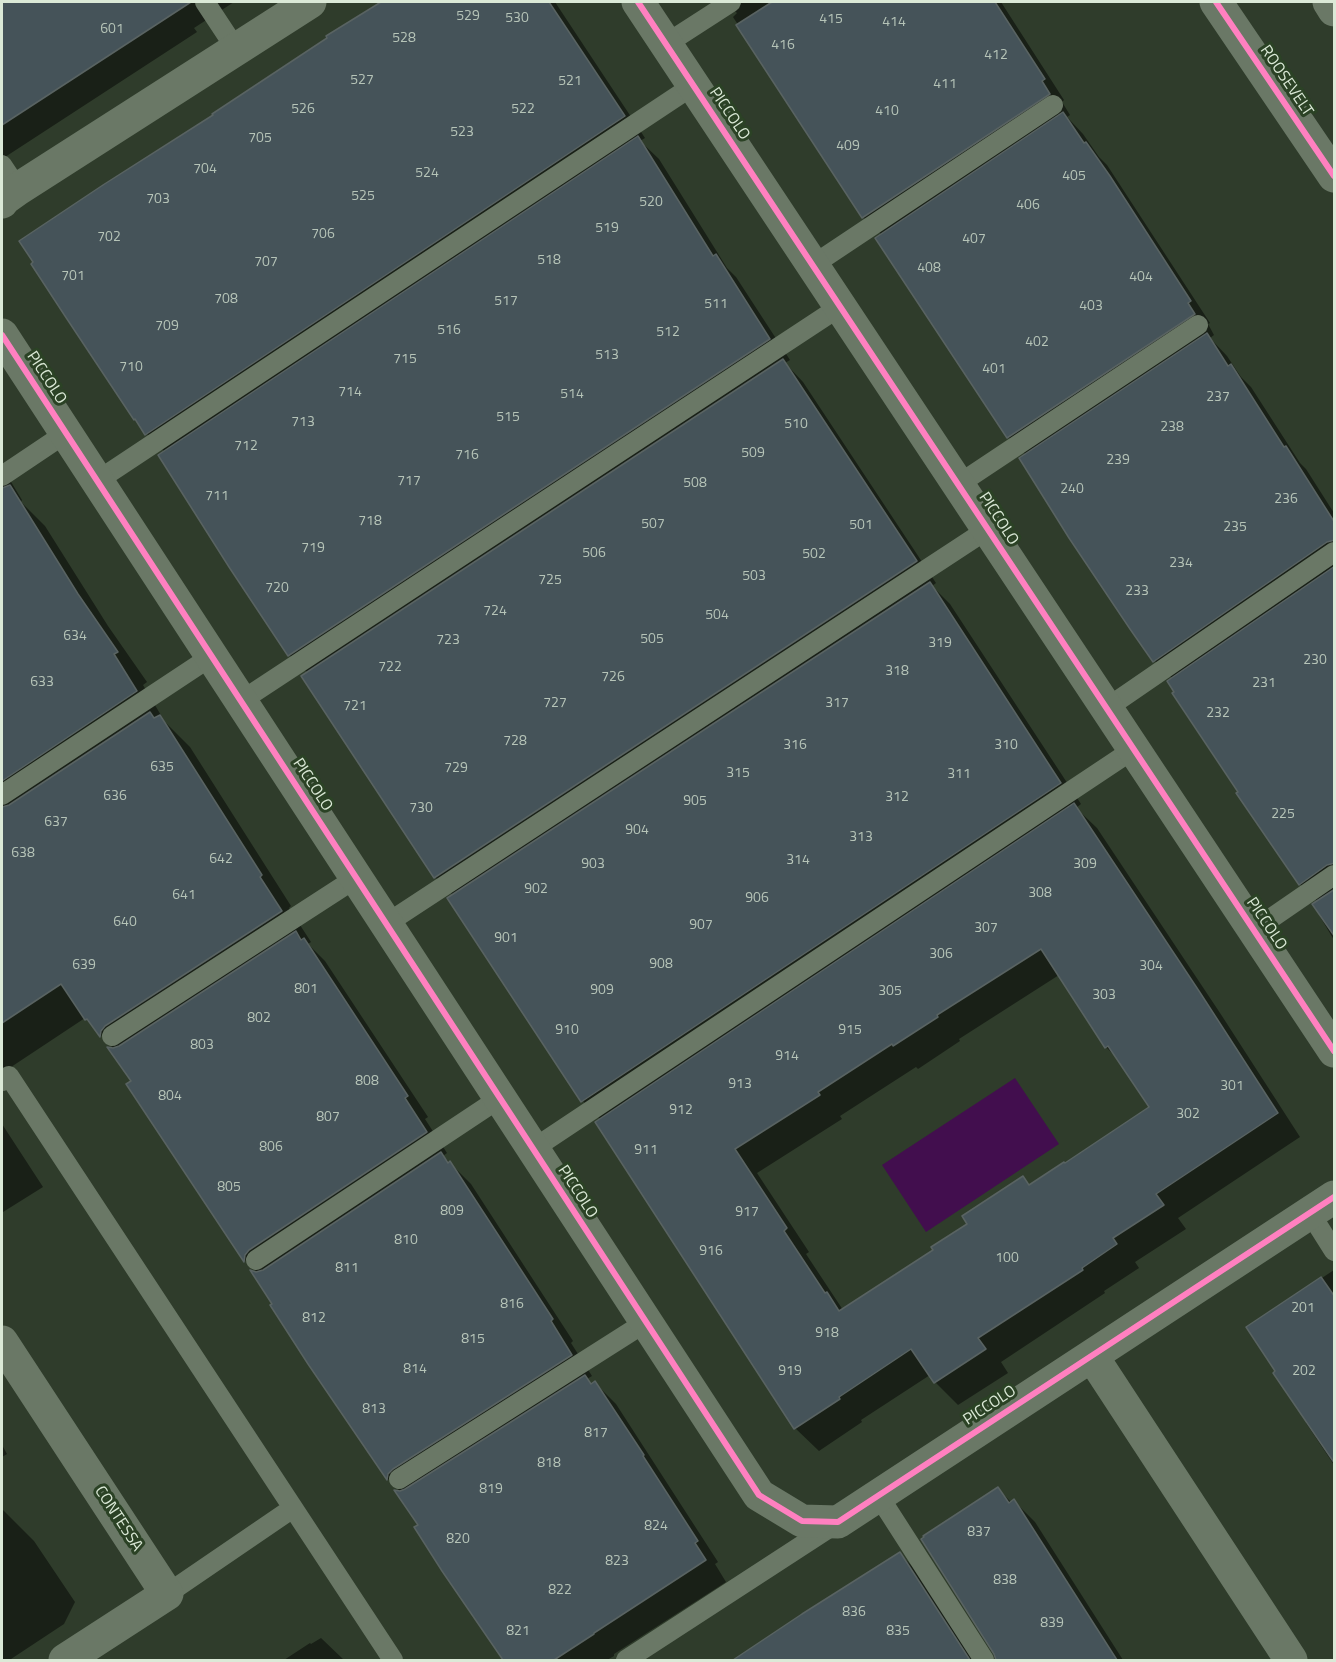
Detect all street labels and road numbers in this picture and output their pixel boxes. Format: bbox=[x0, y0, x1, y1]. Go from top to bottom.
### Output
street label: ROOSEVELT bbox=[1255, 42, 1317, 120]
street label: PICCOLO bbox=[705, 84, 753, 144]
street label: PICCOLO bbox=[22, 348, 70, 408]
street label: PICCOLO bbox=[974, 489, 1022, 549]
street label: PICCOLO bbox=[288, 755, 336, 815]
street label: PICCOLO bbox=[1242, 894, 1290, 954]
street label: PICCOLO bbox=[553, 1162, 601, 1222]
street label: PICCOLO bbox=[960, 1382, 1020, 1430]
street label: CONTESSA bbox=[90, 1483, 146, 1555]

